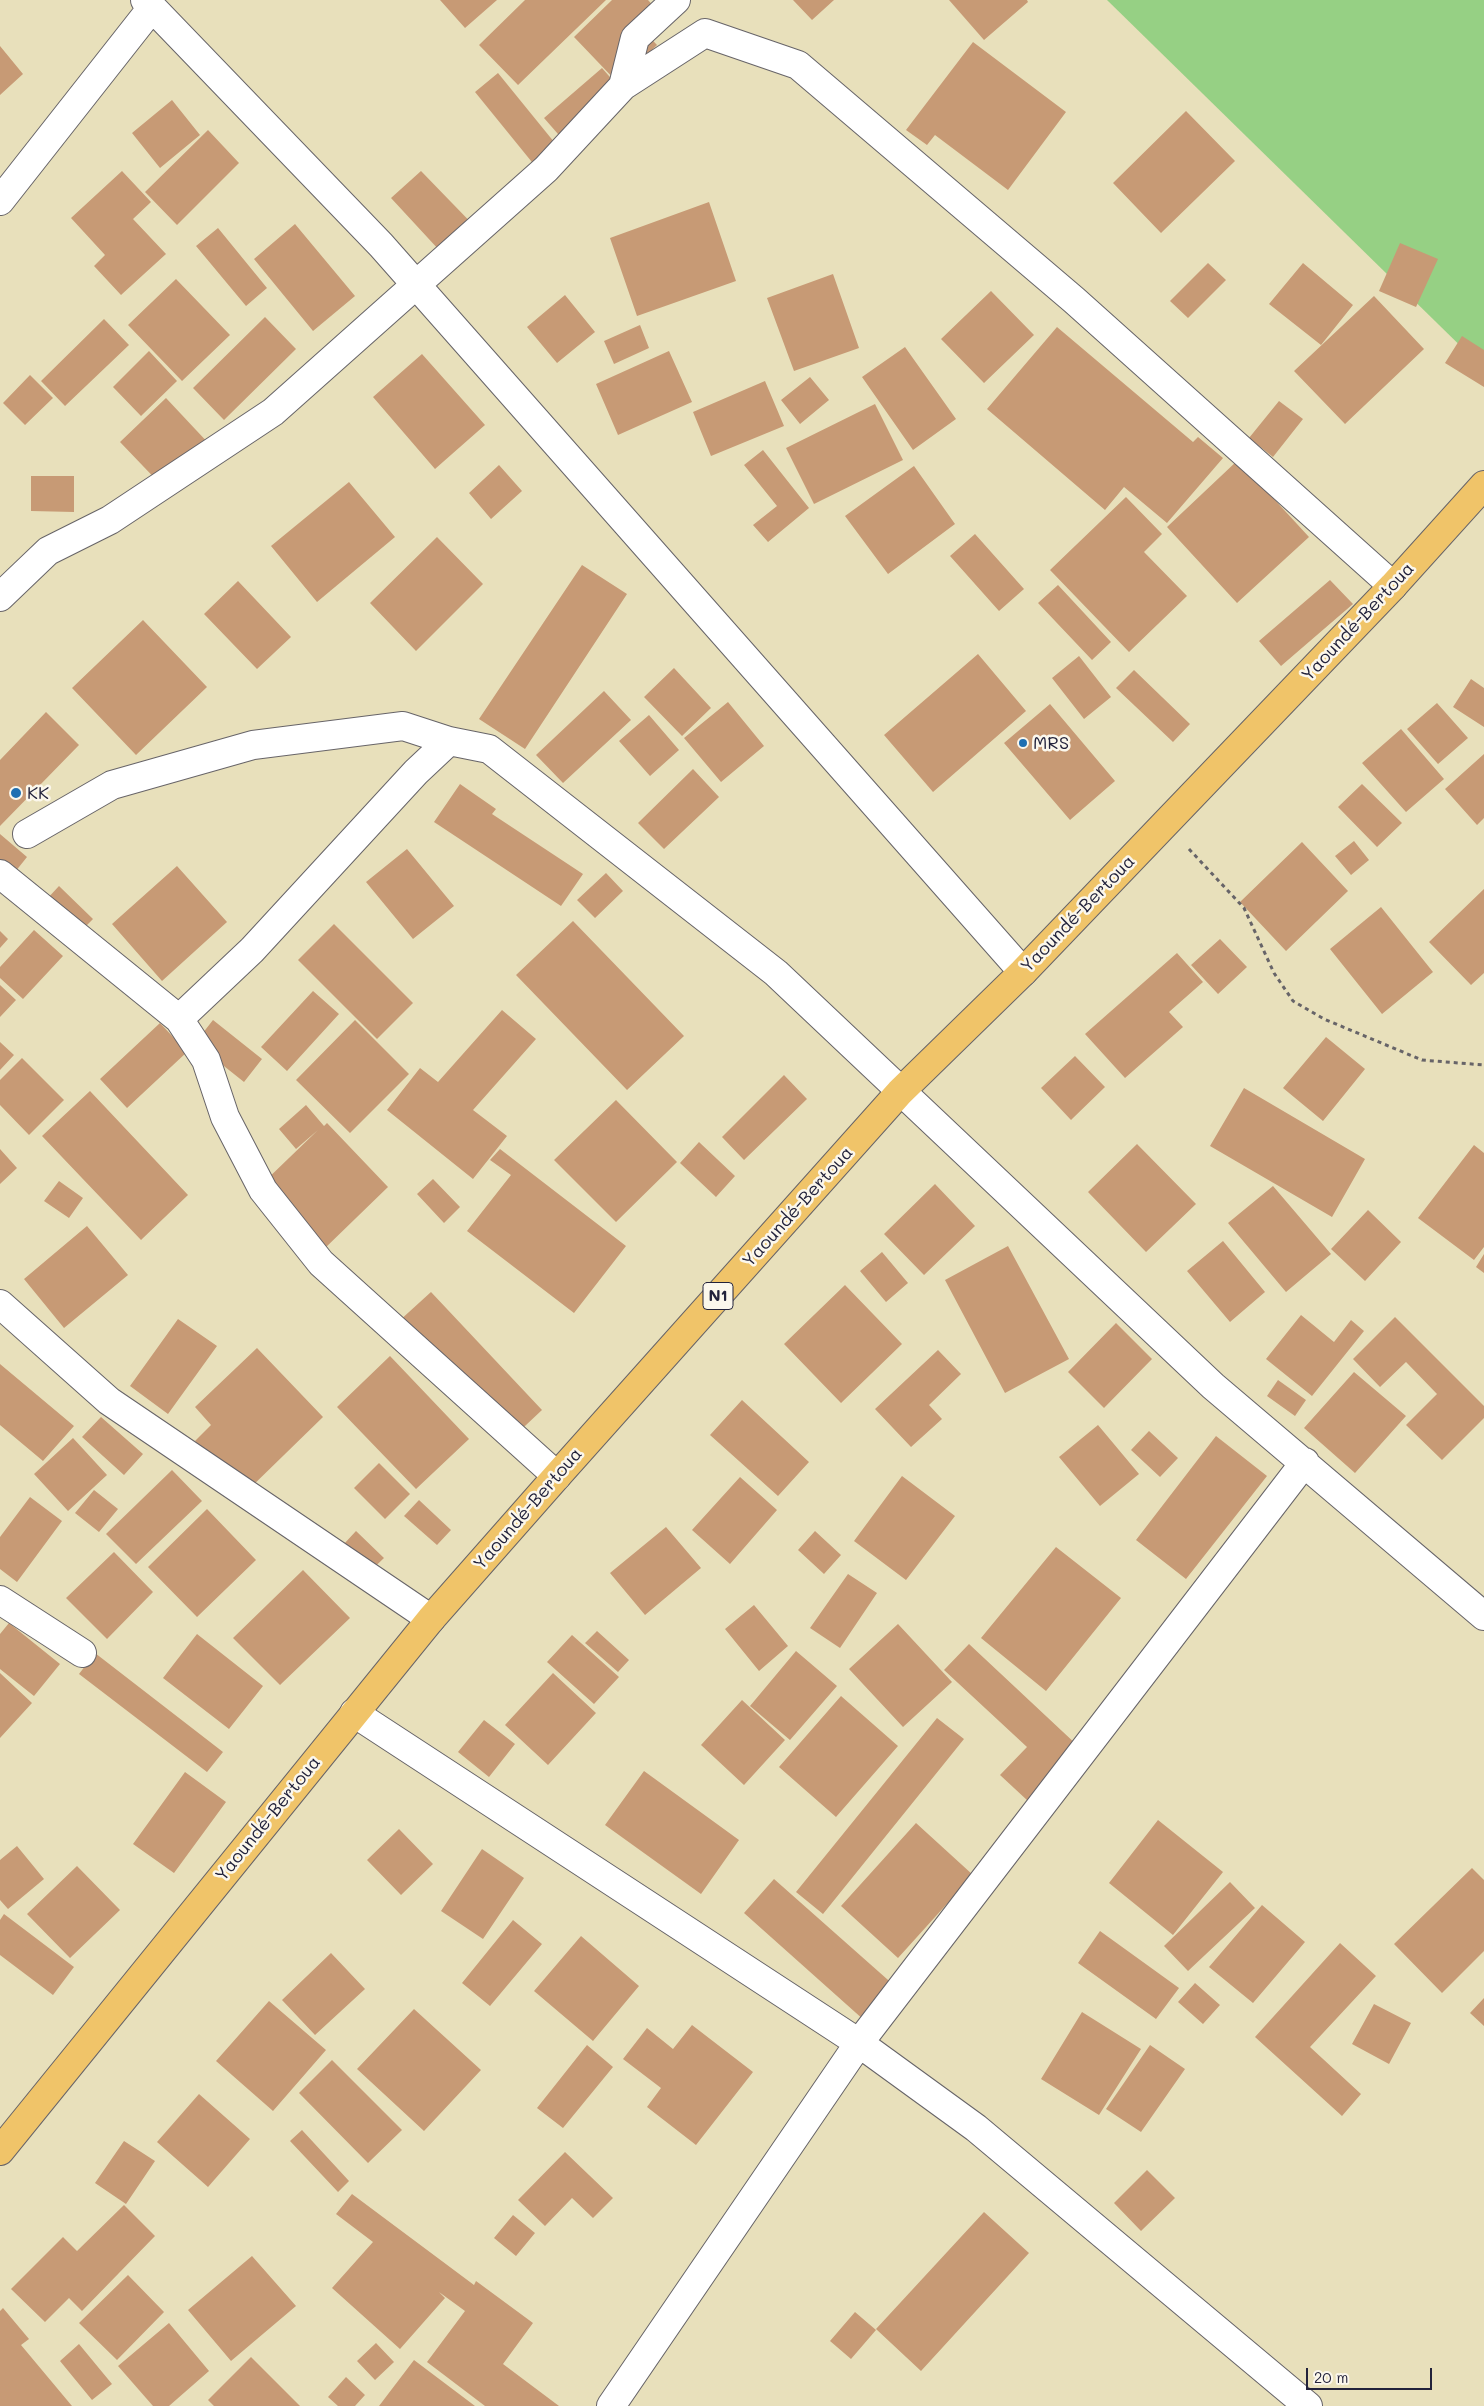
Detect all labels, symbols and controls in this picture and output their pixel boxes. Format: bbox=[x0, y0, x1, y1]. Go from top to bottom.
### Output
street label: Yaoundé-Bertoua bbox=[1297, 558, 1419, 686]
place label: MRS bbox=[1033, 732, 1069, 754]
marker: MRS bbox=[1017, 737, 1029, 749]
place label: KK bbox=[27, 782, 49, 804]
marker: KK bbox=[9, 786, 23, 800]
street label: Yaoundé-Bertoua bbox=[1017, 851, 1139, 977]
street label: Yaoundé-Bertoua bbox=[738, 1142, 858, 1272]
road number: N1 bbox=[703, 1282, 733, 1310]
street label: Yaoundé-Bertoua bbox=[469, 1444, 587, 1574]
street label: Yaoundé-Bertoua bbox=[211, 1752, 325, 1886]
scale bar bbox=[1309, 2358, 1435, 2390]
text: 20 m bbox=[1314, 2367, 1348, 2387]

